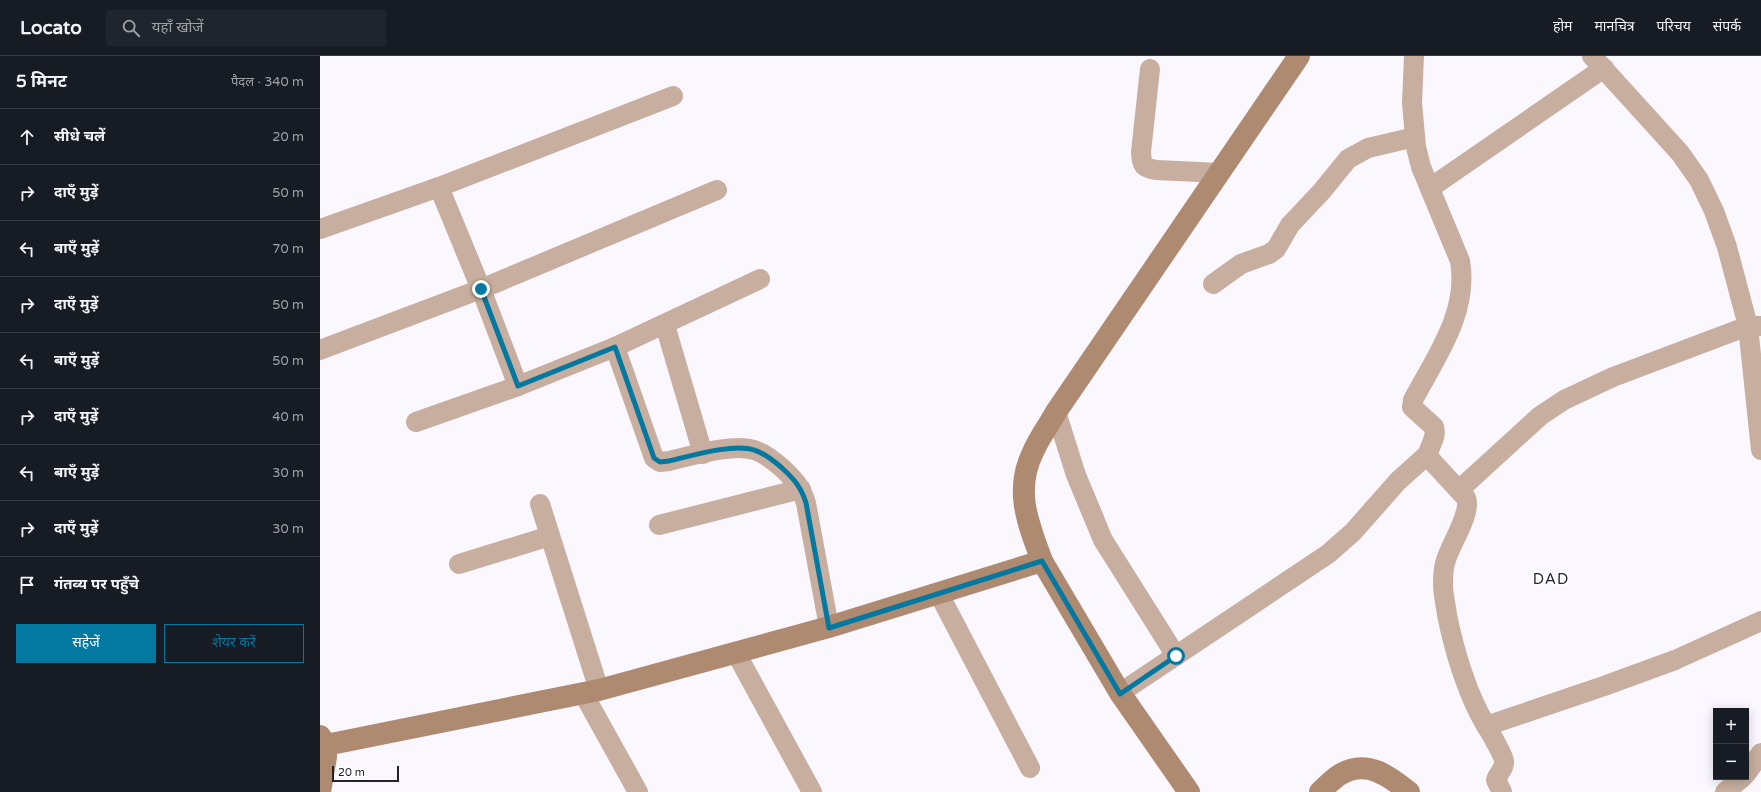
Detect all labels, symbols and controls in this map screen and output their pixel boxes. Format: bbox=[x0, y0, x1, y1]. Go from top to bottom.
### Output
search box bbox=[106, 10, 386, 46]
text: Locato bbox=[20, 17, 82, 39]
icon: search bbox=[120, 17, 142, 39]
text: यहाँ खोजें bbox=[152, 18, 204, 36]
text: होम bbox=[1553, 18, 1572, 35]
text: मानचित्र bbox=[1594, 18, 1635, 35]
text: परिचय bbox=[1657, 18, 1691, 35]
text: संपर्क bbox=[1713, 18, 1741, 35]
text: 5 मिनट bbox=[16, 71, 67, 92]
text: पैदल · 340 m bbox=[231, 74, 304, 90]
icon: ahead bbox=[16, 126, 38, 148]
text: सीधे चलें bbox=[54, 127, 105, 145]
text: 20 m bbox=[272, 129, 304, 145]
icon: right bbox=[16, 182, 38, 204]
text: दाएँ मुड़ें bbox=[54, 183, 98, 201]
text: 50 m bbox=[272, 185, 304, 201]
icon: left bbox=[16, 238, 38, 260]
text: बाएँ मुड़ें bbox=[54, 239, 99, 257]
text: 70 m bbox=[272, 241, 304, 257]
route end bbox=[472, 280, 490, 298]
icon: right bbox=[16, 294, 38, 316]
text: दाएँ मुड़ें bbox=[54, 295, 98, 313]
text: 50 m bbox=[272, 297, 304, 313]
icon: left bbox=[16, 350, 38, 372]
text: बाएँ मुड़ें bbox=[54, 351, 99, 369]
text: 50 m bbox=[272, 353, 304, 369]
icon: right bbox=[16, 406, 38, 428]
text: दाएँ मुड़ें bbox=[54, 407, 98, 425]
text: 40 m bbox=[272, 409, 304, 425]
icon: left bbox=[16, 462, 38, 484]
text: बाएँ मुड़ें bbox=[54, 463, 99, 481]
text: 30 m bbox=[272, 465, 304, 481]
icon: right bbox=[16, 518, 38, 540]
text: दाएँ मुड़ें bbox=[54, 519, 98, 537]
text: 30 m bbox=[272, 521, 304, 537]
district label: DAD bbox=[1533, 570, 1569, 588]
icon: arrive bbox=[16, 574, 38, 596]
text: गंतव्य पर पहुँचे bbox=[54, 575, 139, 593]
button: सहेजें bbox=[16, 624, 156, 663]
button: शेयर करें bbox=[164, 624, 304, 663]
route start bbox=[1167, 647, 1185, 665]
map controls bbox=[1713, 708, 1749, 780]
button: + bbox=[1713, 708, 1749, 744]
button: − bbox=[1713, 744, 1749, 780]
scale bar bbox=[332, 764, 399, 783]
text: 20 m bbox=[338, 766, 365, 779]

